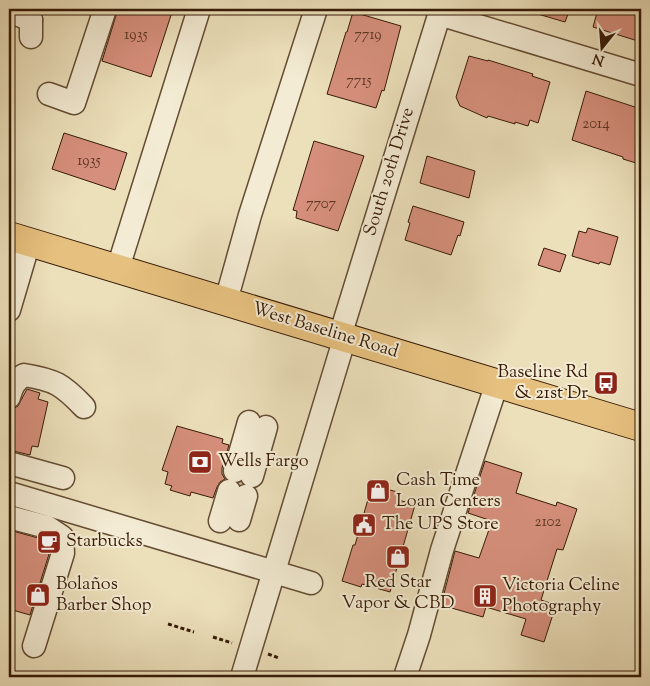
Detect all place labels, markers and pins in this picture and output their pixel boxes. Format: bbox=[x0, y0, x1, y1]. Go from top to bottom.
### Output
place label: Baseline Rd & 21st Dr bbox=[498, 360, 588, 407]
bus stop icon: Baseline Rd & 21st Dr bbox=[593, 370, 619, 396]
bank icon: Wells Fargo bbox=[187, 449, 213, 475]
place label: Wells Fargo bbox=[218, 449, 309, 475]
place label: Cash Time Loan Centers bbox=[396, 468, 501, 515]
shop icon: Cash Time Loan Centers bbox=[365, 478, 391, 504]
public building icon: The UPS Store bbox=[351, 512, 377, 538]
place label: The UPS Store bbox=[382, 512, 499, 538]
cafe icon: Starbucks bbox=[36, 529, 62, 555]
place label: Starbucks bbox=[66, 529, 143, 555]
shop icon: Red Star Vapor & CBD bbox=[385, 544, 411, 570]
place label: Red Star Vapor & CBD bbox=[341, 570, 455, 617]
place label: Bolaños Barber Shop bbox=[56, 572, 152, 619]
place label: Victoria Celine Photography bbox=[502, 573, 620, 620]
shop icon: Bolaños Barber Shop bbox=[25, 582, 51, 608]
building icon: Victoria Celine Photography bbox=[472, 583, 498, 609]

